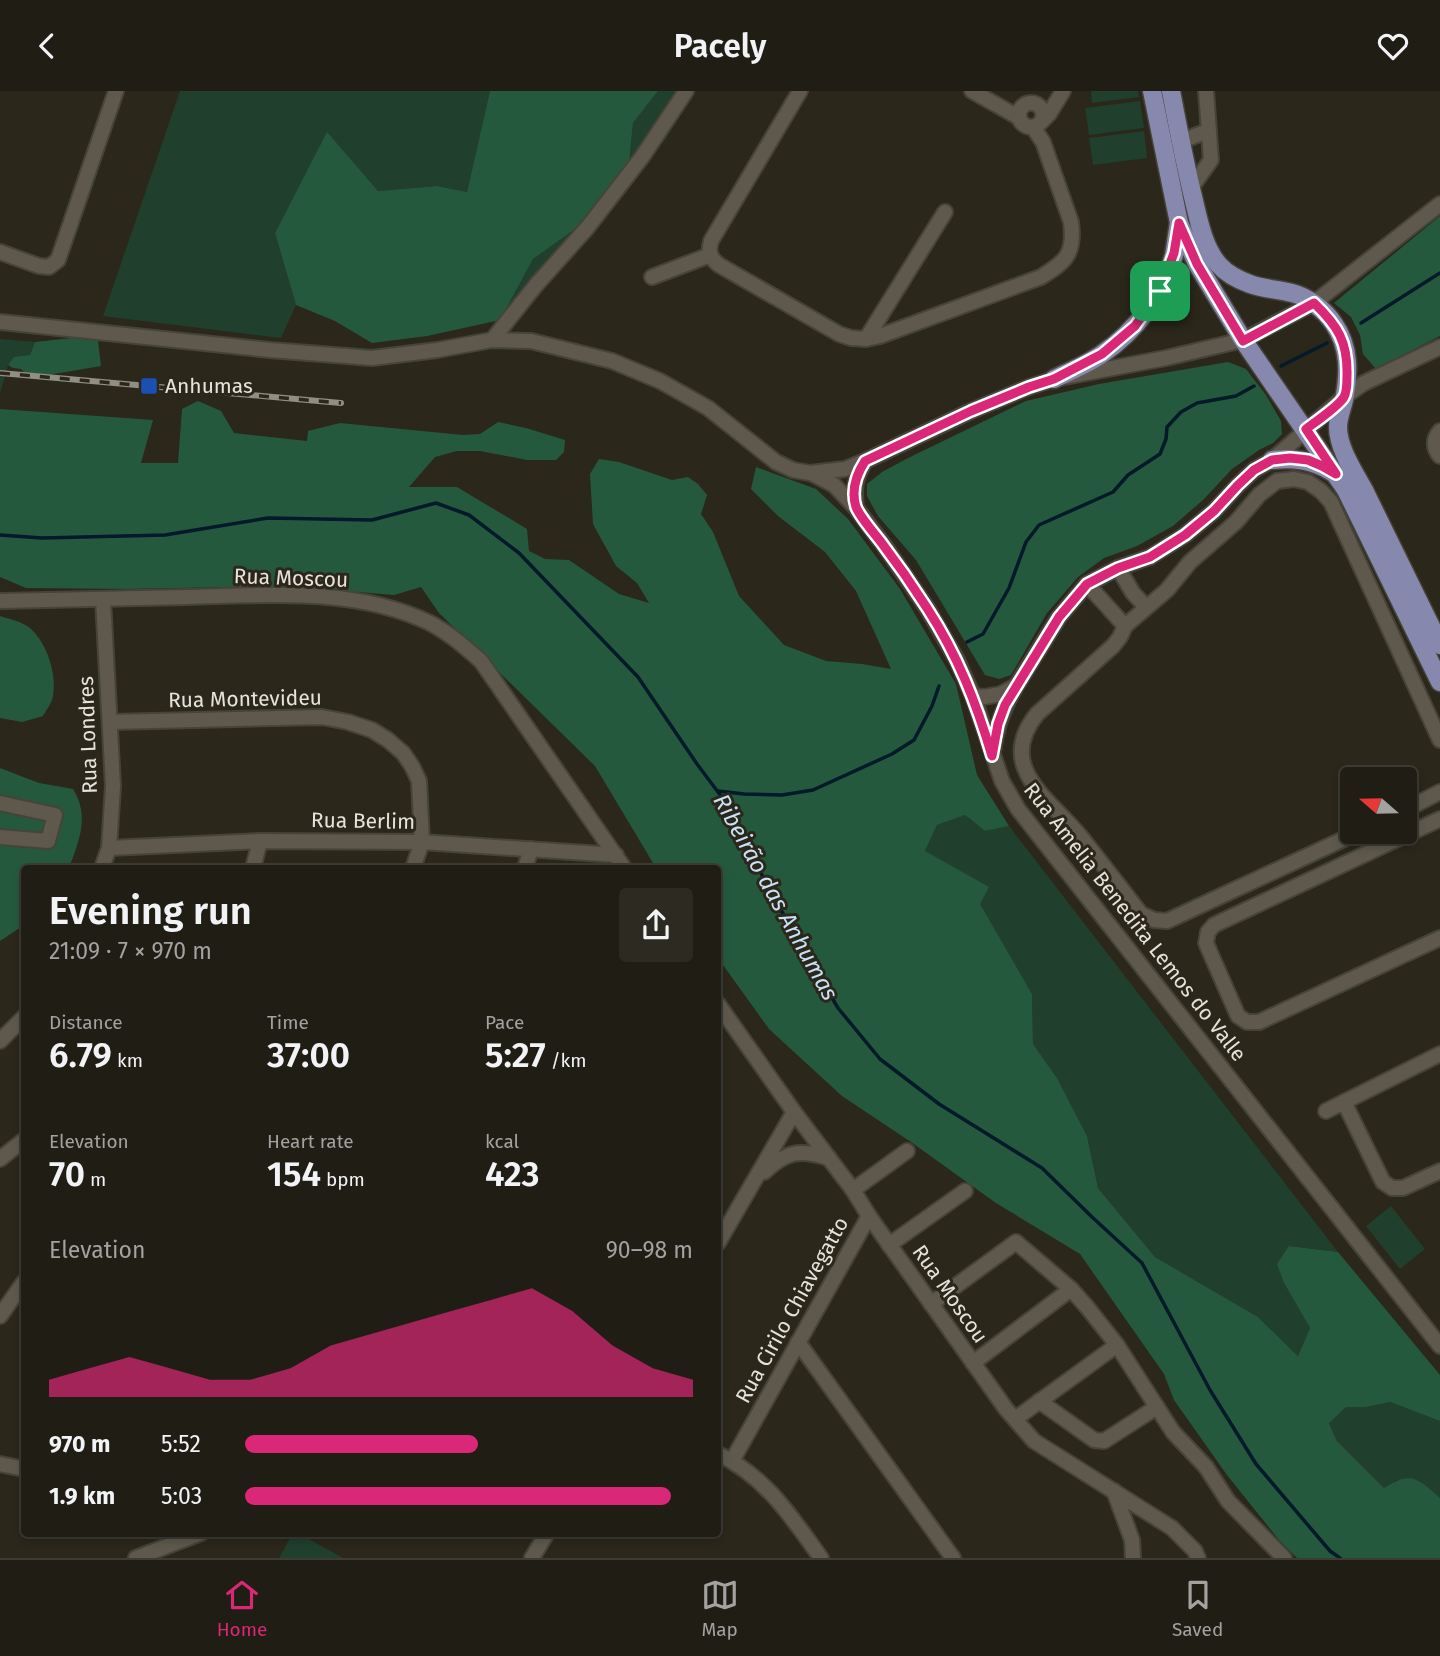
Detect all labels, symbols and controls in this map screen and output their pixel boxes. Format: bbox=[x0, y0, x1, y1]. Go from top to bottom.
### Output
icon: back bbox=[28, 27, 66, 65]
text: Pacely bbox=[674, 27, 766, 65]
icon: heart bbox=[1374, 27, 1412, 65]
pin bbox=[1130, 261, 1190, 321]
icon: arrive bbox=[1141, 272, 1179, 310]
place label: Anhumas bbox=[165, 373, 253, 399]
marker: Anhumas bbox=[139, 376, 159, 396]
street label: Rua Moscou bbox=[233, 563, 349, 593]
street label: Rua Londres bbox=[73, 676, 103, 794]
street label: Rua Montevideu bbox=[168, 685, 322, 713]
north arrow bbox=[1340, 767, 1418, 843]
map controls bbox=[1340, 767, 1417, 844]
street label: Rua Amelia Benedita Lemos do Valle bbox=[1018, 778, 1252, 1066]
water label: Ribeirão das Anhumas bbox=[708, 789, 845, 1005]
street label: Rua Berlim bbox=[311, 807, 415, 835]
text: Evening run bbox=[49, 888, 252, 934]
button: share bbox=[619, 888, 693, 962]
text: 21:09 · 7 × 970 m bbox=[49, 937, 212, 965]
text: Distance bbox=[49, 1011, 123, 1034]
text: Time bbox=[267, 1011, 309, 1034]
text: Pace bbox=[485, 1011, 524, 1034]
text: 6.79 bbox=[49, 1034, 112, 1076]
text: 37:00 bbox=[267, 1034, 350, 1076]
text: 5:27 bbox=[485, 1034, 546, 1076]
text: km bbox=[112, 1049, 143, 1072]
text: /km bbox=[546, 1049, 587, 1072]
text: Elevation bbox=[49, 1130, 129, 1153]
text: Heart rate bbox=[267, 1130, 354, 1153]
text: kcal bbox=[485, 1130, 519, 1153]
text: 70 bbox=[49, 1153, 85, 1195]
text: 154 bbox=[267, 1153, 321, 1195]
text: 423 bbox=[485, 1153, 540, 1195]
text: m bbox=[85, 1168, 106, 1191]
text: bpm bbox=[321, 1168, 365, 1191]
street label: Rua Cirilo Chiavegatto bbox=[730, 1212, 854, 1408]
text: Elevation bbox=[49, 1236, 145, 1264]
text: 90–98 m bbox=[606, 1236, 693, 1264]
street label: Rua Moscou bbox=[907, 1240, 993, 1348]
text: 970 m bbox=[49, 1430, 110, 1458]
text: 5:52 bbox=[161, 1430, 201, 1458]
text: 1.9 km bbox=[49, 1482, 115, 1510]
text: 5:03 bbox=[161, 1482, 202, 1510]
tab: Home bbox=[217, 1576, 267, 1641]
tab: Map bbox=[701, 1576, 739, 1641]
tab: Saved bbox=[1172, 1576, 1223, 1641]

